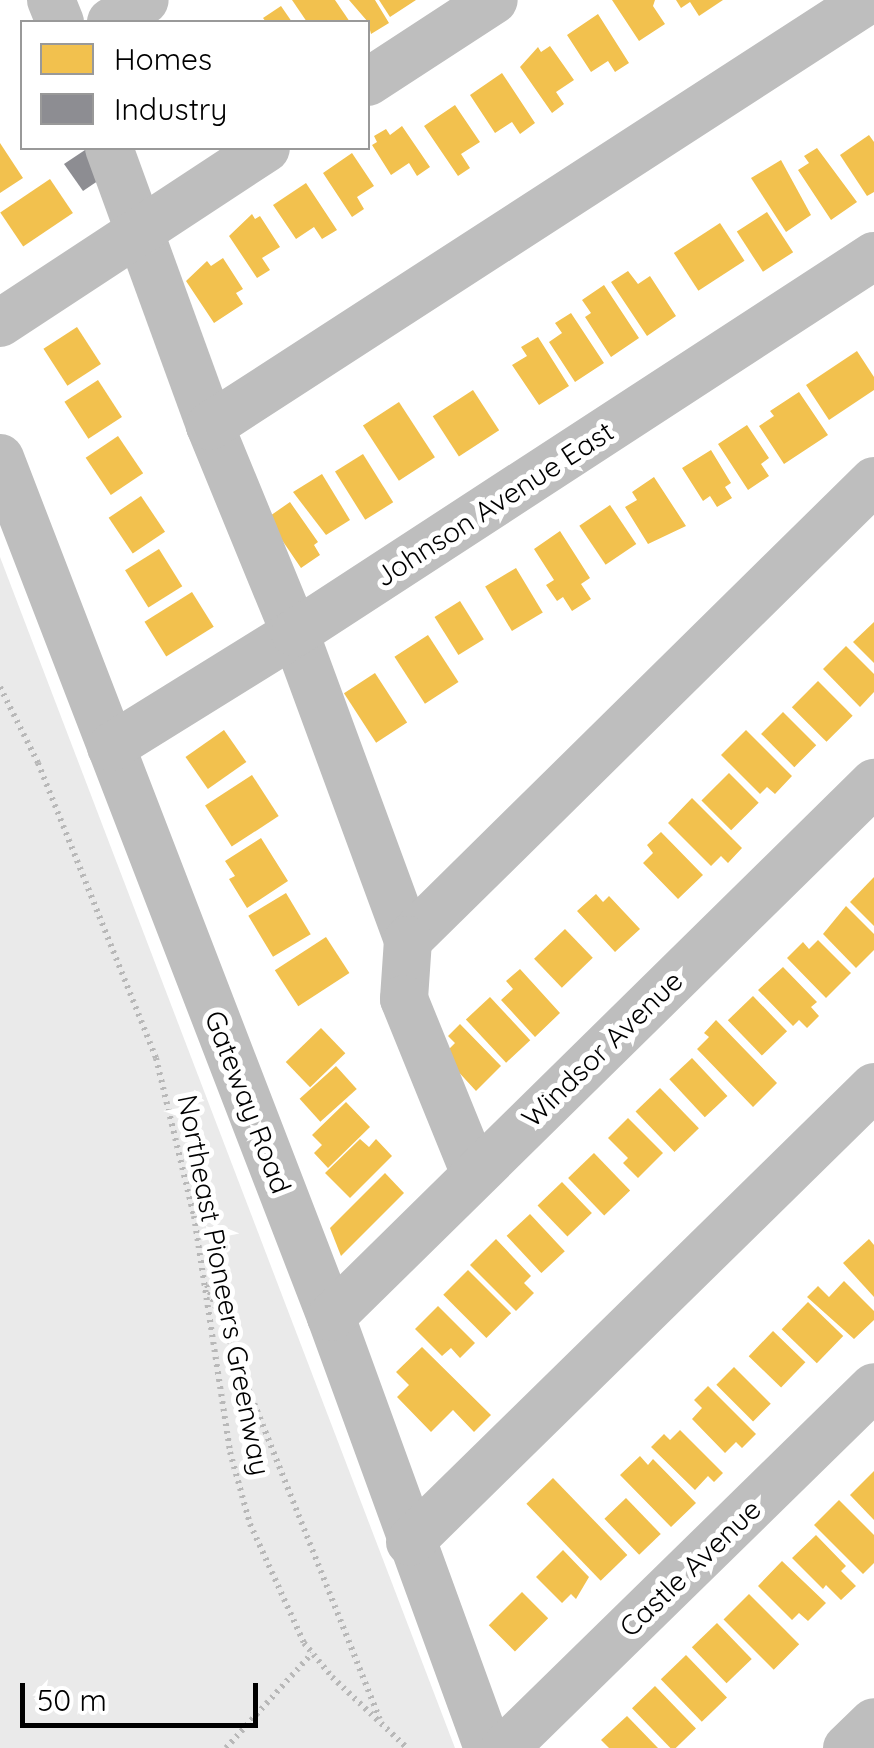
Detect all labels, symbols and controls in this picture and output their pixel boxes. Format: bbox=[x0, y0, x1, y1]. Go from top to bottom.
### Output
legend bbox=[20, 20, 370, 150]
text: Homes bbox=[114, 40, 212, 78]
text: Industry bbox=[114, 90, 227, 128]
street label: Johnson Avenue East bbox=[368, 414, 620, 594]
street label: Windsor Avenue bbox=[515, 964, 689, 1134]
street label: Gateway Road bbox=[198, 1006, 298, 1198]
street label: Northeast Pioneers Greenway bbox=[171, 1092, 277, 1478]
street label: Castle Avenue bbox=[612, 1492, 768, 1644]
scale bar bbox=[25, 1663, 262, 1725]
text: 50 m bbox=[37, 1681, 107, 1719]

